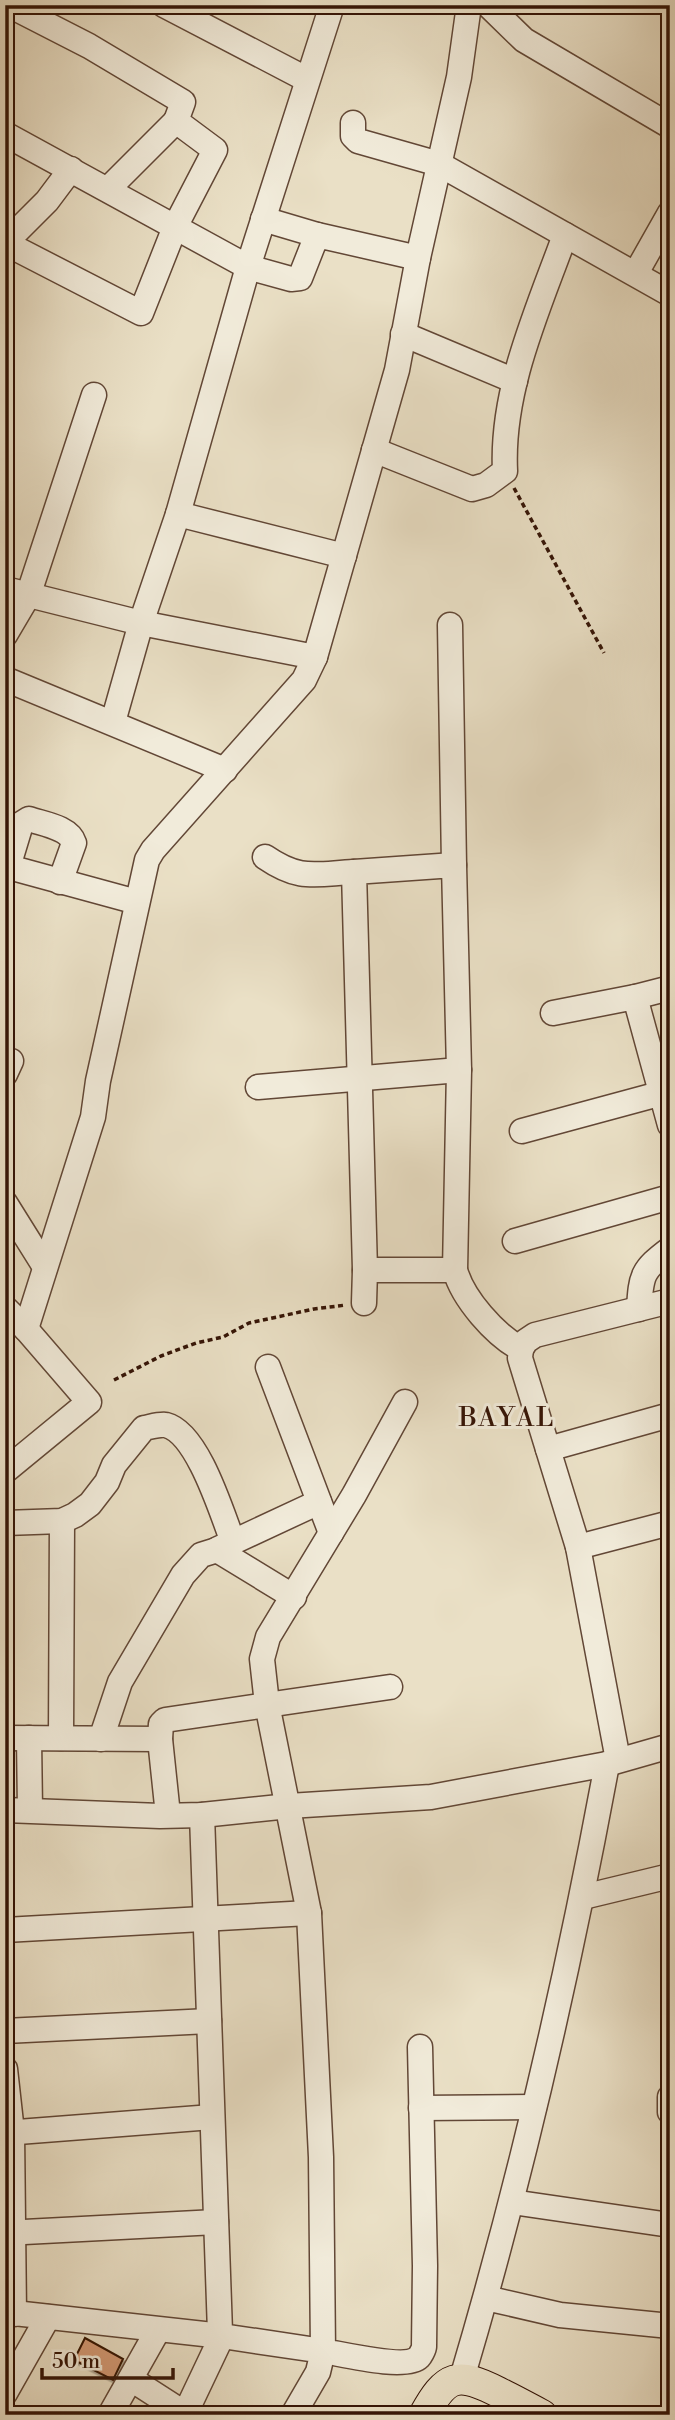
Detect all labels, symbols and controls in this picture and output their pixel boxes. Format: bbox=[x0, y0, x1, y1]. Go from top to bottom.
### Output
district label: BAYAL bbox=[458, 1402, 555, 1434]
scale bar bbox=[42, 2336, 173, 2380]
text: 50 m bbox=[52, 2349, 100, 2375]

